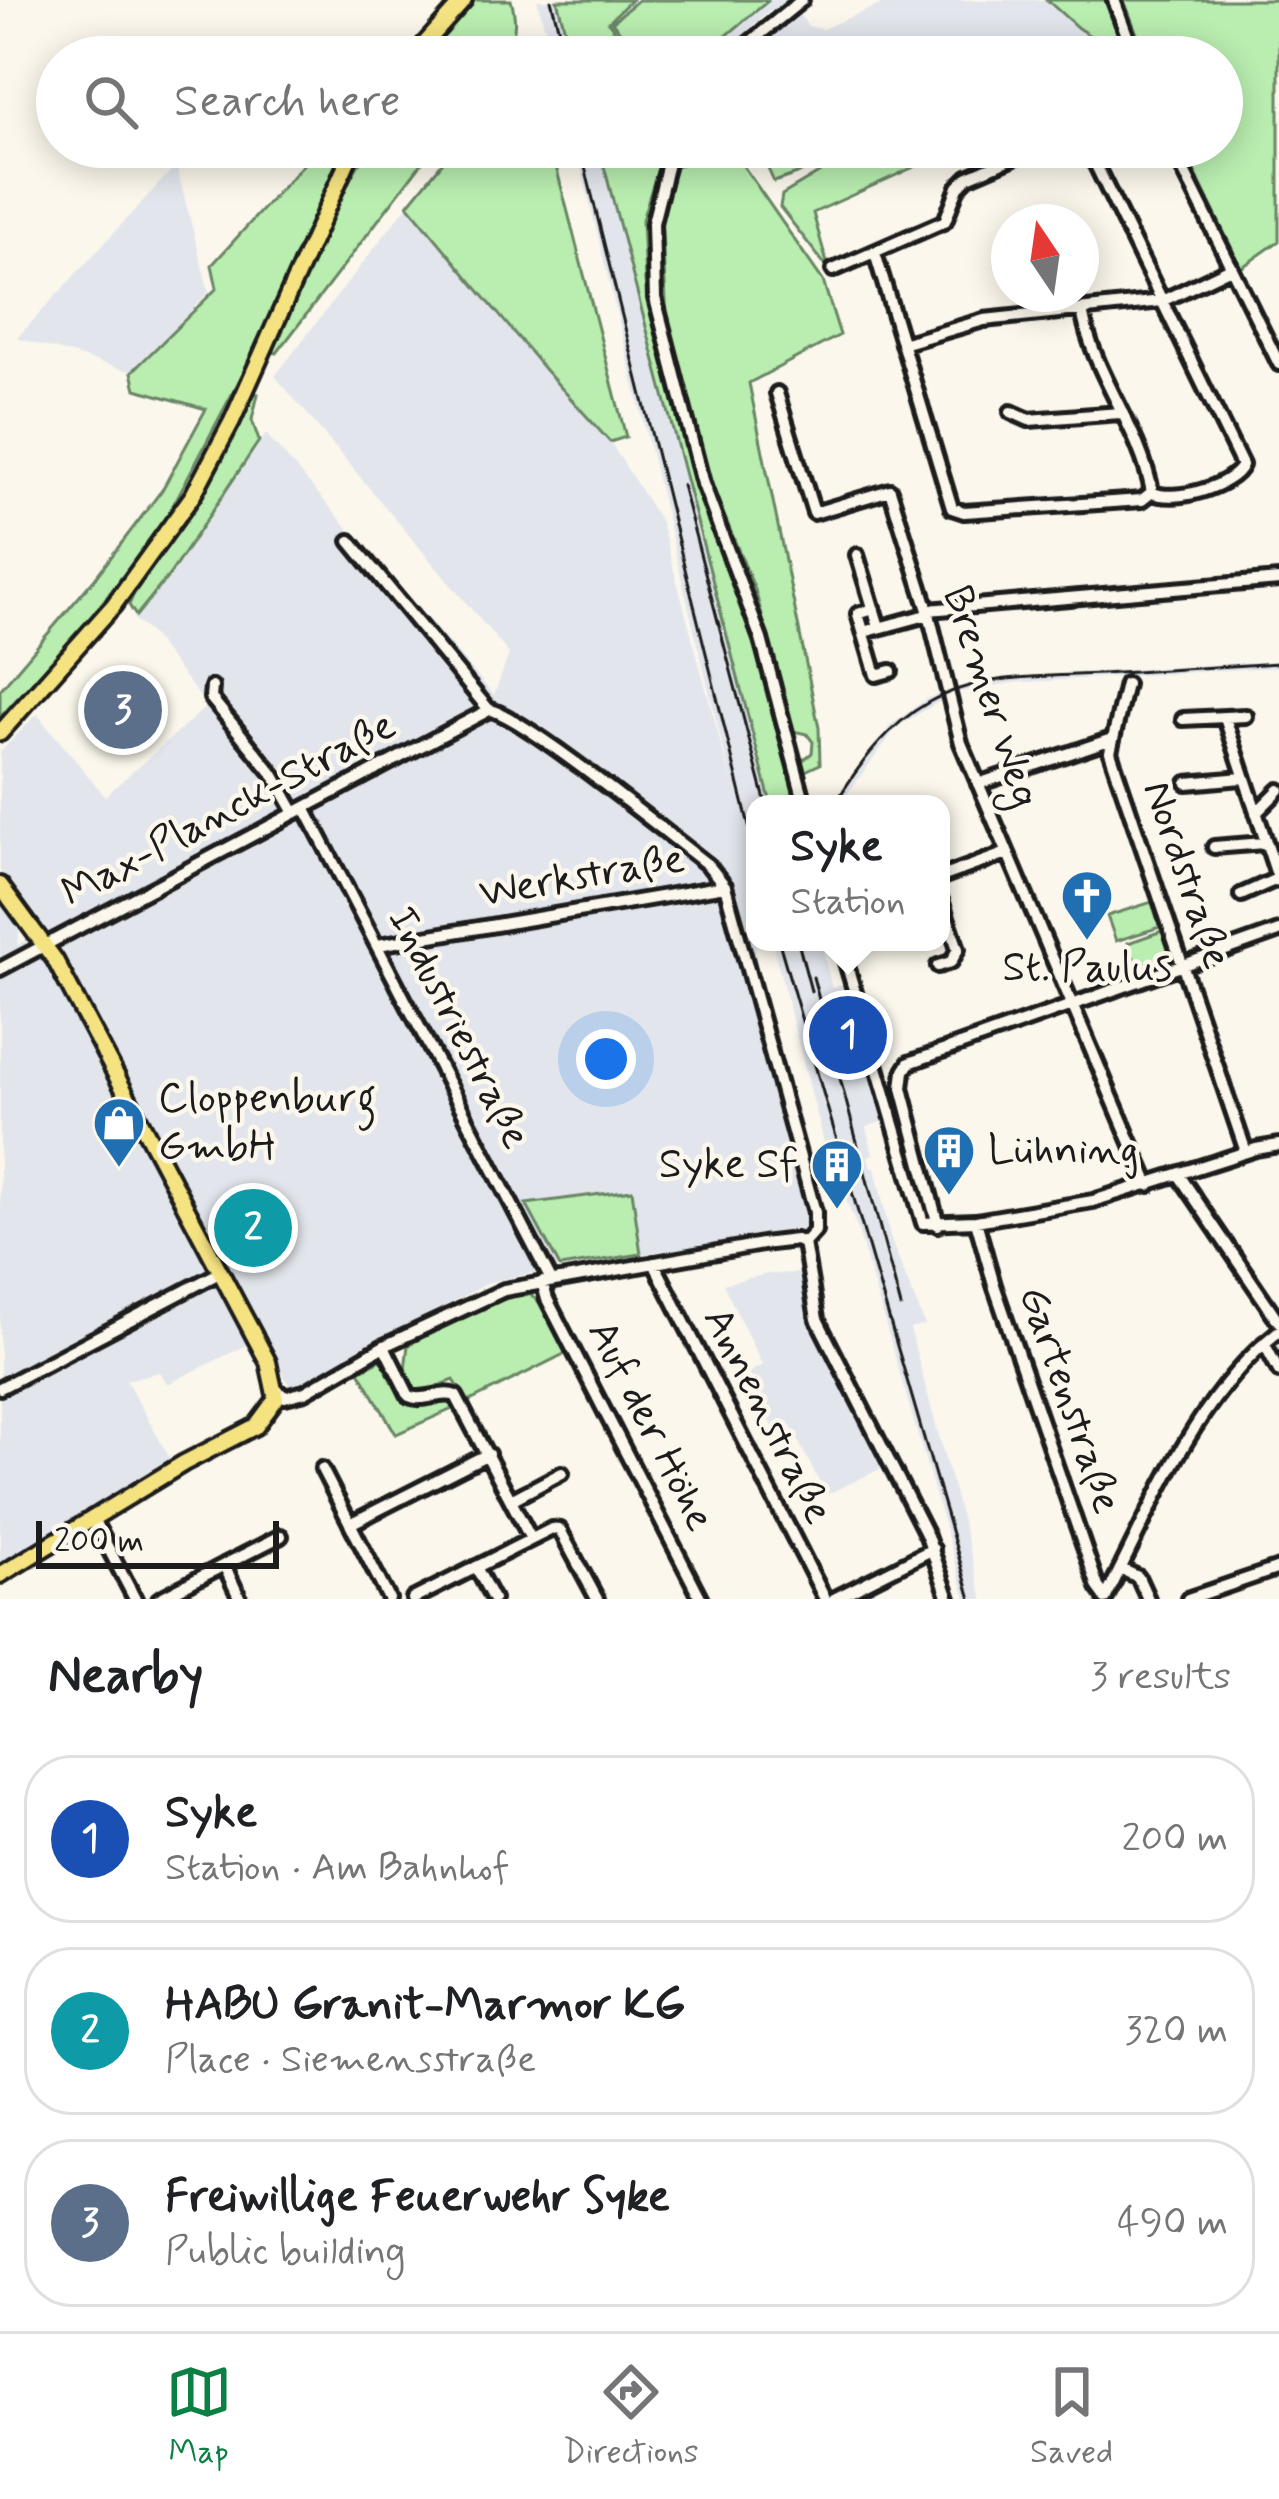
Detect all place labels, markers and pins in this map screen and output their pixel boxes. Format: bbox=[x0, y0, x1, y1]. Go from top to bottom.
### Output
pin: 3 bbox=[84, 665, 162, 755]
church icon: St. Paulus bbox=[1059, 868, 1115, 942]
place label: St. Paulus bbox=[1002, 941, 1172, 996]
pin: 1 bbox=[809, 990, 887, 1080]
place label: Cloppenburg GmbH bbox=[158, 1072, 376, 1175]
shop icon: Cloppenburg GmbH bbox=[91, 1095, 147, 1169]
building icon: Lühning bbox=[921, 1123, 977, 1197]
place label: Lühning bbox=[988, 1124, 1139, 1179]
building icon: Syke Sf bbox=[809, 1137, 865, 1211]
place label: Syke Sf bbox=[659, 1138, 798, 1193]
pin: 2 bbox=[214, 1183, 292, 1273]

